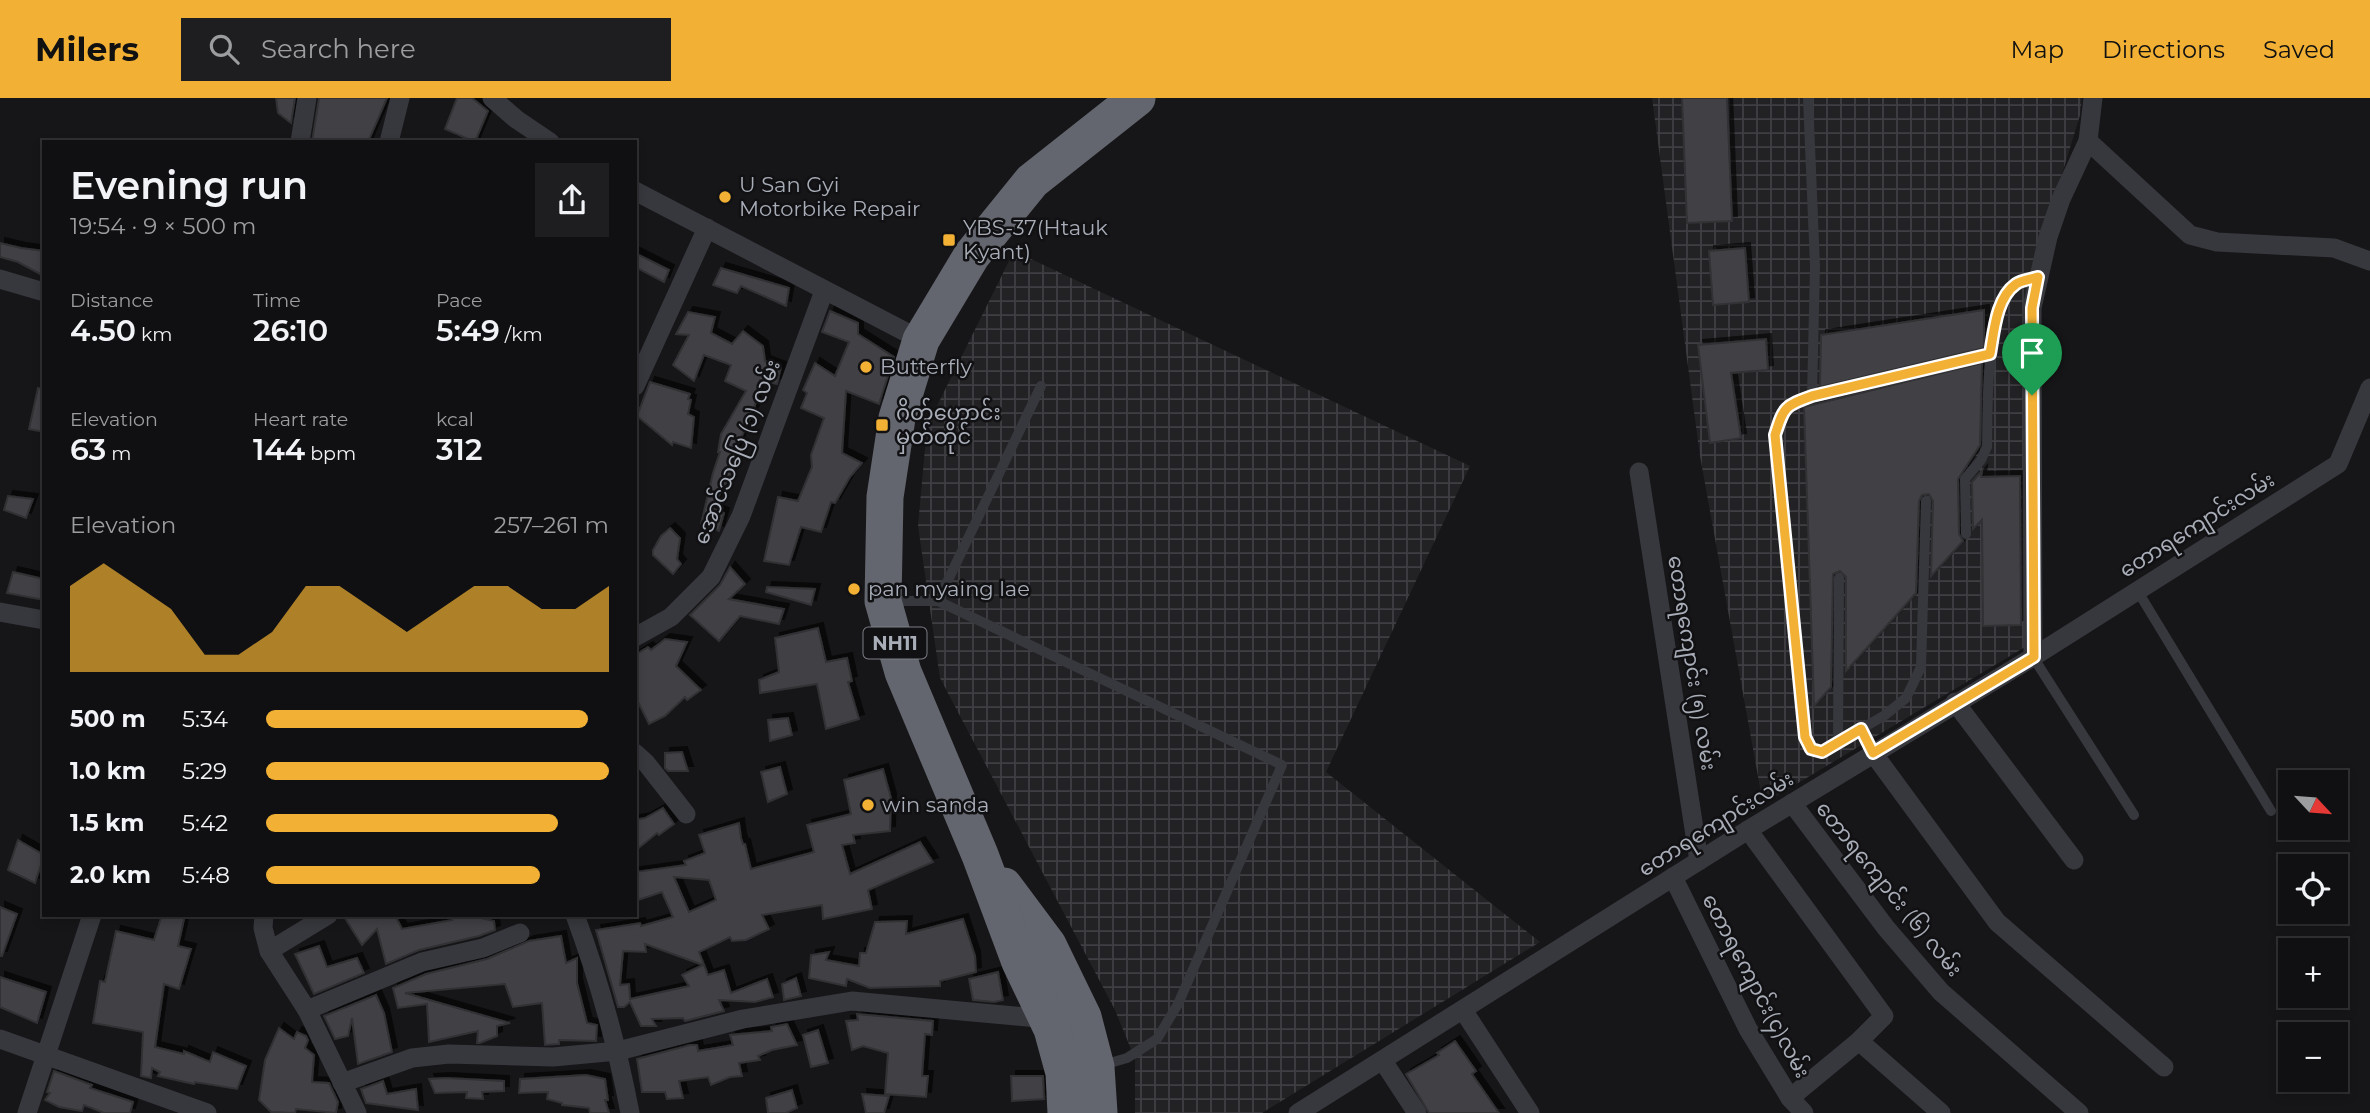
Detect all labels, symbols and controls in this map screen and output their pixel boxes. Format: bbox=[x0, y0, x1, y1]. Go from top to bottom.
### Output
search box bbox=[181, 18, 671, 81]
text: Milers bbox=[35, 29, 139, 69]
icon: search bbox=[205, 30, 243, 68]
text: Search here bbox=[261, 33, 416, 65]
text: Map bbox=[2011, 35, 2064, 64]
text: Directions bbox=[2102, 35, 2225, 64]
text: Saved bbox=[2263, 35, 2335, 64]
text: Evening run bbox=[70, 162, 308, 209]
button: share bbox=[535, 163, 609, 237]
place label: U San Gyi Motorbike Repair bbox=[739, 172, 920, 221]
marker: U San Gyi Motorbike Repair bbox=[717, 189, 733, 205]
text: 19:54 · 9 × 500 m bbox=[70, 212, 256, 240]
place label: YBS-37(Htauk Kyant) bbox=[963, 215, 1108, 264]
marker: YBS-37(Htauk Kyant) bbox=[941, 232, 957, 248]
text: Distance bbox=[70, 289, 153, 312]
text: Time bbox=[253, 289, 301, 312]
text: Pace bbox=[436, 289, 483, 312]
text: 4.50 bbox=[70, 312, 136, 349]
text: 26:10 bbox=[253, 312, 328, 349]
text: 5:49 bbox=[436, 312, 500, 349]
text: km bbox=[136, 323, 172, 346]
text: /km bbox=[500, 323, 543, 346]
pin bbox=[2002, 323, 2062, 395]
icon: arrive bbox=[2013, 334, 2051, 372]
place label: Butterfly bbox=[880, 354, 972, 379]
street label: အောင်သပြေ (၁) လမ်း bbox=[685, 355, 790, 550]
marker: Butterfly bbox=[858, 359, 874, 375]
place label: ဂိတ်ဟောင်း မှတ်တိုင် bbox=[896, 397, 1001, 454]
text: Elevation bbox=[70, 408, 158, 431]
text: Heart rate bbox=[253, 408, 348, 431]
text: kcal bbox=[436, 408, 474, 431]
marker: ဂိတ်ဟောင်း မှတ်တိုင် bbox=[874, 417, 890, 433]
text: 63 bbox=[70, 431, 106, 468]
text: 144 bbox=[253, 431, 305, 468]
text: 312 bbox=[436, 431, 482, 468]
text: m bbox=[106, 442, 131, 465]
text: bpm bbox=[305, 442, 356, 465]
street label: တောရကျောင်းလမ်း bbox=[2113, 464, 2282, 587]
text: Elevation bbox=[70, 511, 176, 539]
text: 257–261 m bbox=[494, 511, 609, 539]
street label: တောရကျောင်း (၅) လမ်း bbox=[1657, 553, 1725, 773]
place label: pan myaing lae bbox=[868, 576, 1030, 601]
marker: pan myaing lae bbox=[846, 581, 862, 597]
road number: NH11 bbox=[864, 628, 926, 658]
text: 500 m bbox=[70, 705, 146, 733]
text: 5:34 bbox=[182, 705, 228, 733]
text: 1.0 km bbox=[70, 757, 146, 785]
text: 5:29 bbox=[182, 757, 227, 785]
street label: တောရကျောင်းလမ်း bbox=[1632, 763, 1801, 886]
north arrow bbox=[2278, 770, 2348, 840]
map controls bbox=[2278, 770, 2348, 1092]
place label: win sanda bbox=[882, 792, 989, 817]
street label: တောရကျောင်း (၆) လမ်း bbox=[1806, 794, 1970, 985]
marker: win sanda bbox=[860, 797, 876, 813]
text: 1.5 km bbox=[70, 809, 144, 837]
text: 5:42 bbox=[182, 809, 228, 837]
button: locate bbox=[2278, 854, 2348, 924]
text: 2.0 km bbox=[70, 861, 151, 889]
text: 5:48 bbox=[182, 861, 230, 889]
street label: တောရကျောင်း(၄)လမ်း bbox=[1692, 888, 1818, 1085]
button: + bbox=[2278, 938, 2348, 1008]
button: − bbox=[2278, 1022, 2348, 1092]

